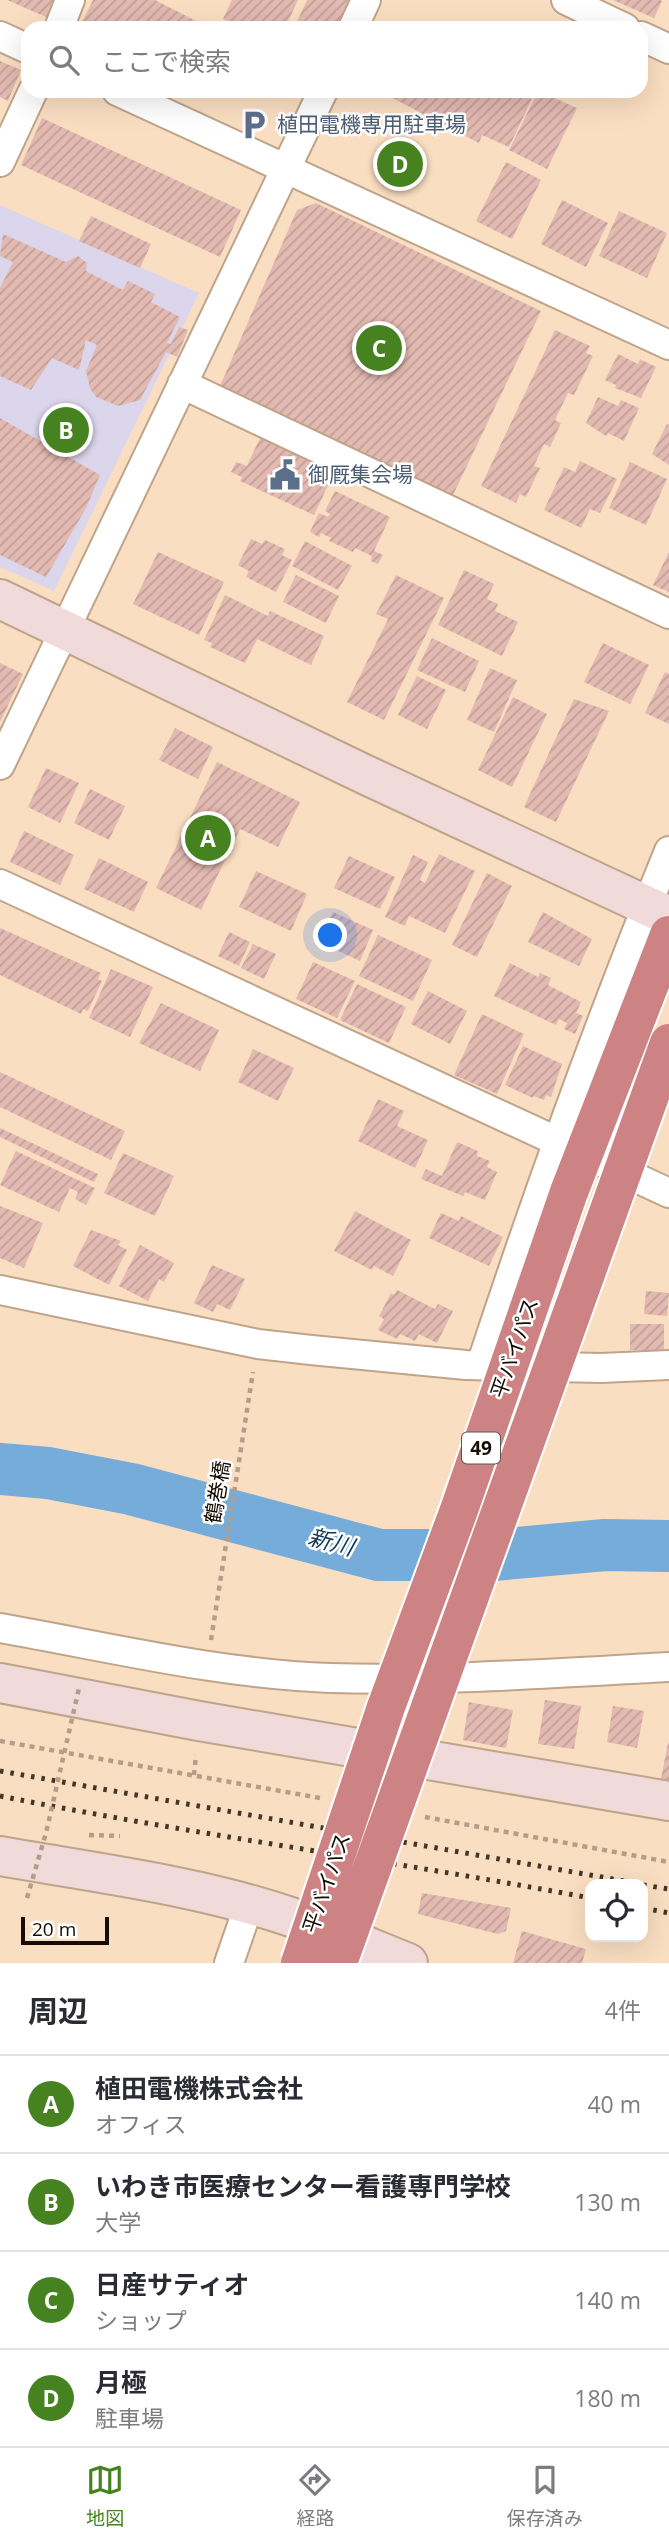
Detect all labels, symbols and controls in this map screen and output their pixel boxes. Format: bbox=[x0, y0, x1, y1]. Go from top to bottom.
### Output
search box bbox=[21, 21, 648, 98]
icon: search bbox=[45, 41, 83, 79]
text: ここで検索 bbox=[101, 43, 231, 79]
parking icon: 植田電機専用駐車場 bbox=[237, 108, 271, 142]
place label: 植田電機専用駐車場 bbox=[277, 110, 466, 138]
pin: D bbox=[377, 138, 423, 190]
pin: C bbox=[356, 322, 402, 374]
pin: B bbox=[43, 404, 89, 456]
public building icon: 御厩集会場 bbox=[268, 458, 302, 492]
place label: 御厩集会場 bbox=[308, 460, 413, 488]
pin: A bbox=[185, 812, 231, 864]
your location bbox=[313, 918, 347, 952]
street label: 平バイパス bbox=[484, 1294, 544, 1402]
road number: 49 bbox=[462, 1432, 500, 1464]
street label: 鶴巻橋 bbox=[198, 1459, 236, 1525]
water label: 新川 bbox=[305, 1520, 361, 1563]
street label: 平バイパス bbox=[296, 1829, 356, 1937]
map controls bbox=[585, 1879, 648, 1942]
button: locate bbox=[585, 1879, 648, 1942]
scale bar bbox=[21, 1914, 108, 1946]
text: 20 m bbox=[32, 1916, 76, 1942]
text: 周辺 bbox=[28, 1990, 88, 2031]
text: 4件 bbox=[605, 1994, 641, 2026]
text: 植田電機株式会社 bbox=[95, 2070, 303, 2106]
text: A bbox=[43, 2088, 59, 2120]
text: 40 m bbox=[587, 2088, 641, 2120]
text: オフィス bbox=[95, 2108, 187, 2140]
text: いわき市医療センター看護専門学校 bbox=[95, 2168, 511, 2204]
text: B bbox=[43, 2186, 59, 2218]
text: 130 m bbox=[574, 2186, 641, 2218]
text: 大学 bbox=[95, 2206, 141, 2238]
text: 日産サティオ bbox=[95, 2266, 249, 2302]
text: C bbox=[44, 2284, 58, 2316]
text: 140 m bbox=[574, 2284, 641, 2316]
text: ショップ bbox=[95, 2304, 187, 2336]
text: 月極 bbox=[95, 2364, 147, 2400]
text: D bbox=[42, 2382, 60, 2414]
text: 180 m bbox=[574, 2382, 641, 2414]
text: 駐車場 bbox=[95, 2402, 164, 2434]
tab: 地図 bbox=[86, 2461, 124, 2531]
tab: 経路 bbox=[296, 2461, 335, 2531]
tab: 保存済み bbox=[507, 2461, 583, 2531]

